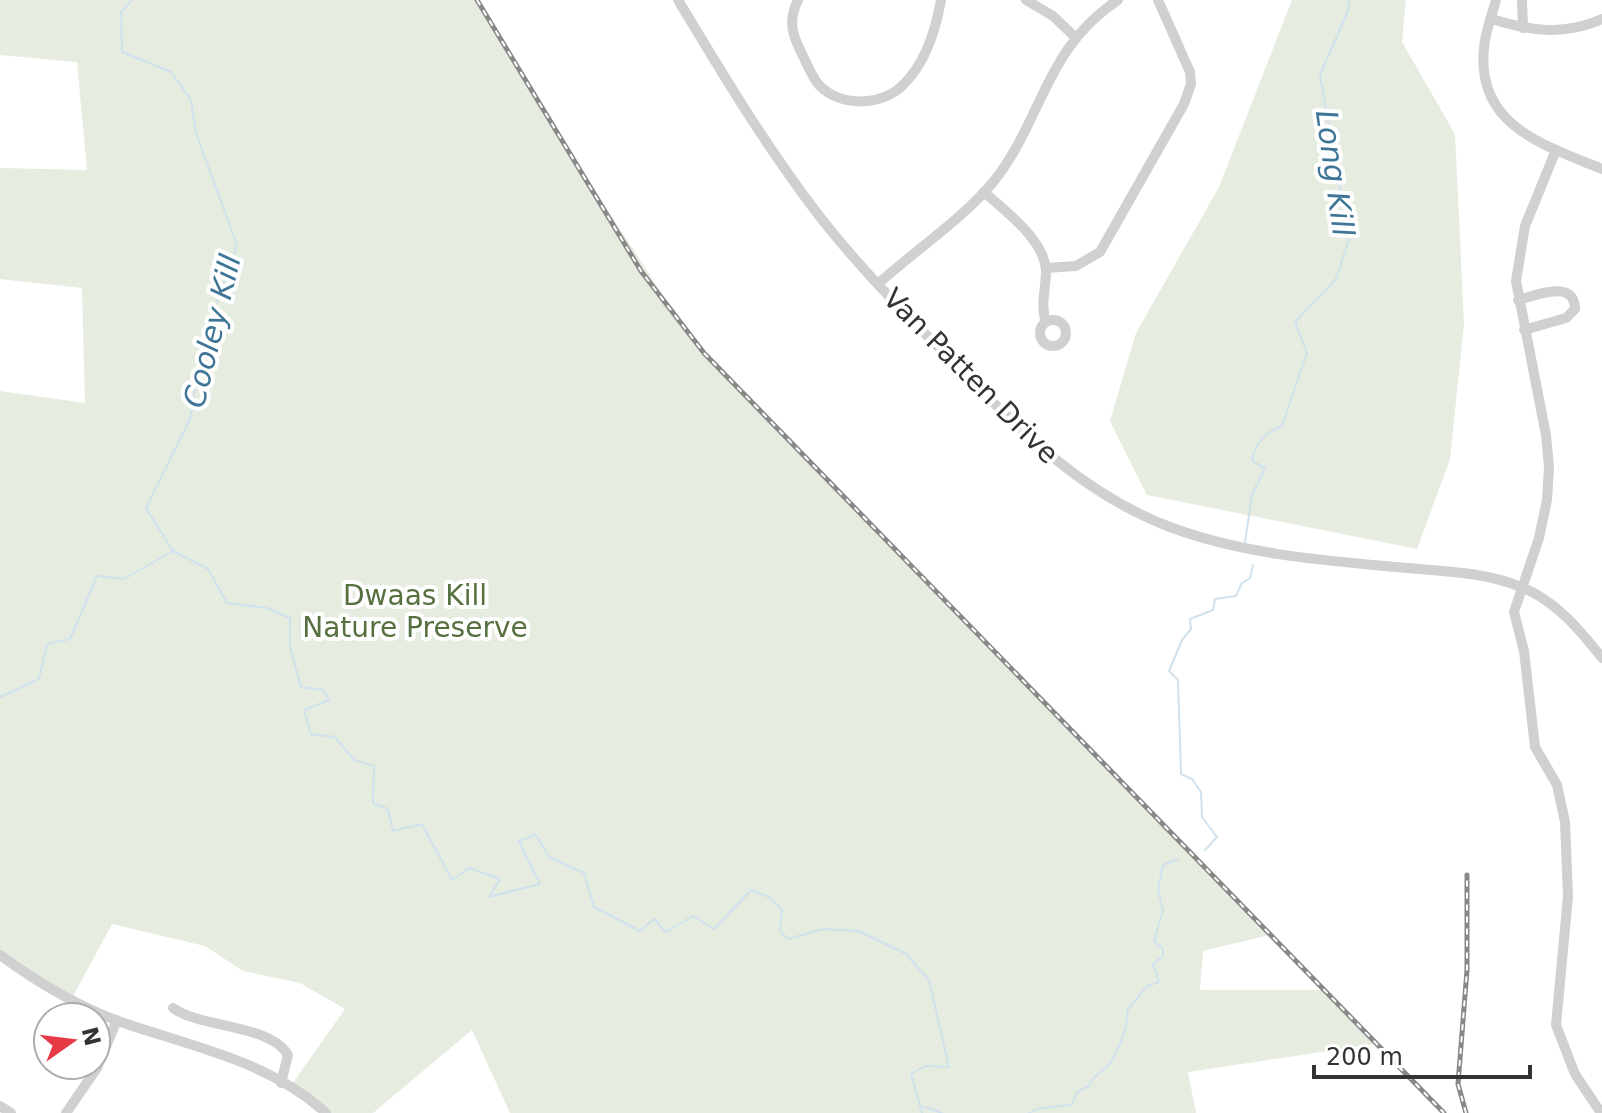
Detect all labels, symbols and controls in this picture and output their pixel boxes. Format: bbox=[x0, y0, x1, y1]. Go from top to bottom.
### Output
water label: Long Kill bbox=[1309, 108, 1361, 239]
water label: Cooley Kill bbox=[176, 250, 248, 411]
street label: Van Patten Drive bbox=[877, 282, 1065, 470]
park label: Dwaas Kill Nature Preserve bbox=[302, 579, 528, 644]
north arrow bbox=[32, 1001, 112, 1081]
text: N bbox=[77, 1024, 105, 1048]
scale bar bbox=[1314, 1029, 1530, 1079]
text: 200 m bbox=[1326, 1043, 1403, 1071]

